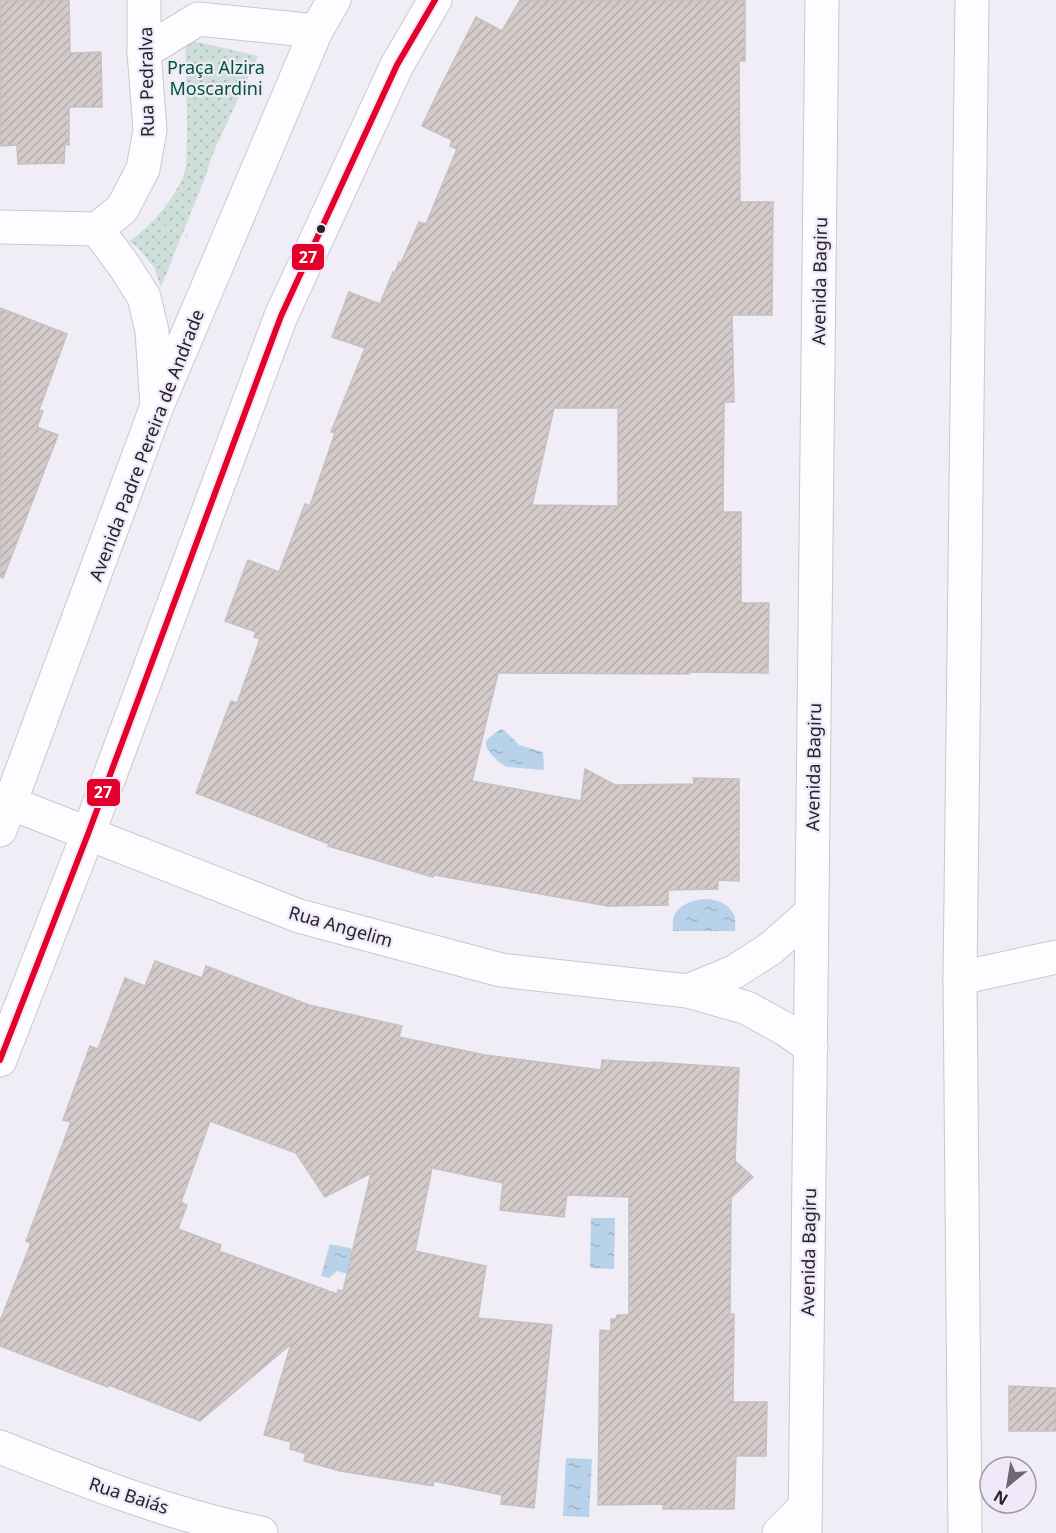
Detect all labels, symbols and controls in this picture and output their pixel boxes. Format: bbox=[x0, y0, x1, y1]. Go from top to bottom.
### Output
street label: Rua Pedralva bbox=[133, 27, 159, 137]
park label: Praça Alzira Moscardini bbox=[167, 55, 265, 100]
street label: Avenida Bagiru bbox=[806, 217, 832, 345]
unlabelled marker bbox=[315, 223, 327, 235]
line badge: 27 bbox=[291, 243, 325, 271]
text: 27 bbox=[299, 246, 317, 268]
street label: Avenida Padre Pereira de Andrade bbox=[83, 306, 209, 584]
street label: Avenida Bagiru bbox=[800, 703, 826, 831]
line badge: 27 bbox=[86, 778, 121, 807]
text: 27 bbox=[94, 781, 112, 803]
street label: Rua Angelim bbox=[286, 900, 396, 952]
street label: Avenida Bagiru bbox=[795, 1188, 821, 1316]
north arrow bbox=[978, 1455, 1038, 1515]
street label: Rua Baiás bbox=[86, 1471, 172, 1519]
text: N bbox=[989, 1485, 1012, 1511]

